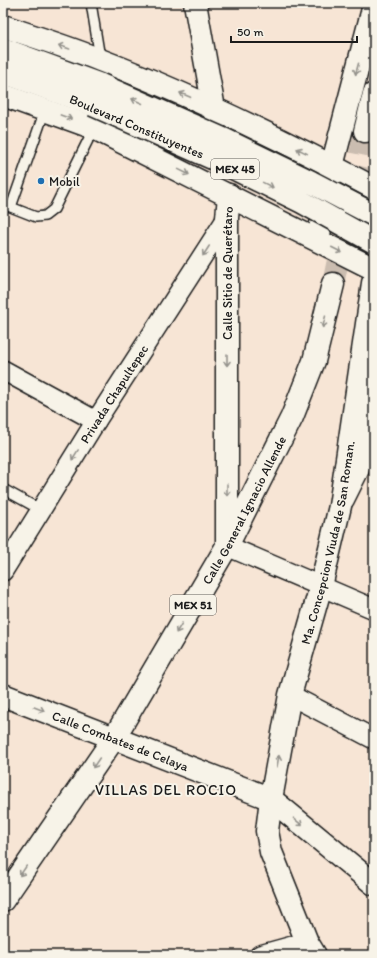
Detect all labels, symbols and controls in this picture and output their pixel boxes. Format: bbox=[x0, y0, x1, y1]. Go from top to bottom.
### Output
scale bar bbox=[231, 18, 357, 44]
text: 50 m bbox=[237, 25, 263, 39]
one-way arrow bbox=[58, 43, 71, 50]
one-way arrow bbox=[353, 63, 360, 76]
street label: Boulevard Constituyentes bbox=[67, 91, 207, 162]
one-way arrow bbox=[179, 91, 191, 99]
one-way arrow bbox=[132, 97, 144, 104]
one-way arrow bbox=[60, 114, 72, 122]
one-way arrow bbox=[296, 147, 308, 154]
road number: MEX 45 bbox=[211, 159, 259, 179]
one-way arrow bbox=[177, 169, 189, 176]
place label: Mobil bbox=[49, 174, 80, 189]
marker: Mobil bbox=[36, 176, 46, 186]
one-way arrow bbox=[262, 182, 274, 189]
street label: Calle Sitio de Querétaro bbox=[220, 205, 236, 340]
one-way arrow bbox=[202, 245, 210, 256]
one-way arrow bbox=[331, 246, 343, 254]
one-way arrow bbox=[319, 315, 327, 328]
street label: Privada Chapultepec bbox=[77, 342, 151, 446]
one-way arrow bbox=[223, 353, 231, 366]
street label: Calle General Ignacio Allende bbox=[199, 433, 289, 587]
street label: Ma. Concepcion Viuda de San Roman. bbox=[298, 440, 358, 646]
one-way arrow bbox=[71, 449, 79, 461]
one-way arrow bbox=[223, 483, 231, 496]
road number: MEX 51 bbox=[170, 595, 216, 615]
one-way arrow bbox=[174, 622, 182, 634]
one-way arrow bbox=[33, 706, 45, 714]
street label: Calle Combates de Celaya bbox=[50, 708, 191, 774]
one-way arrow bbox=[274, 755, 282, 768]
one-way arrow bbox=[92, 757, 100, 769]
district label: VILLAS DEL ROCIO bbox=[95, 781, 237, 799]
one-way arrow bbox=[293, 817, 304, 826]
one-way arrow bbox=[19, 865, 27, 876]

